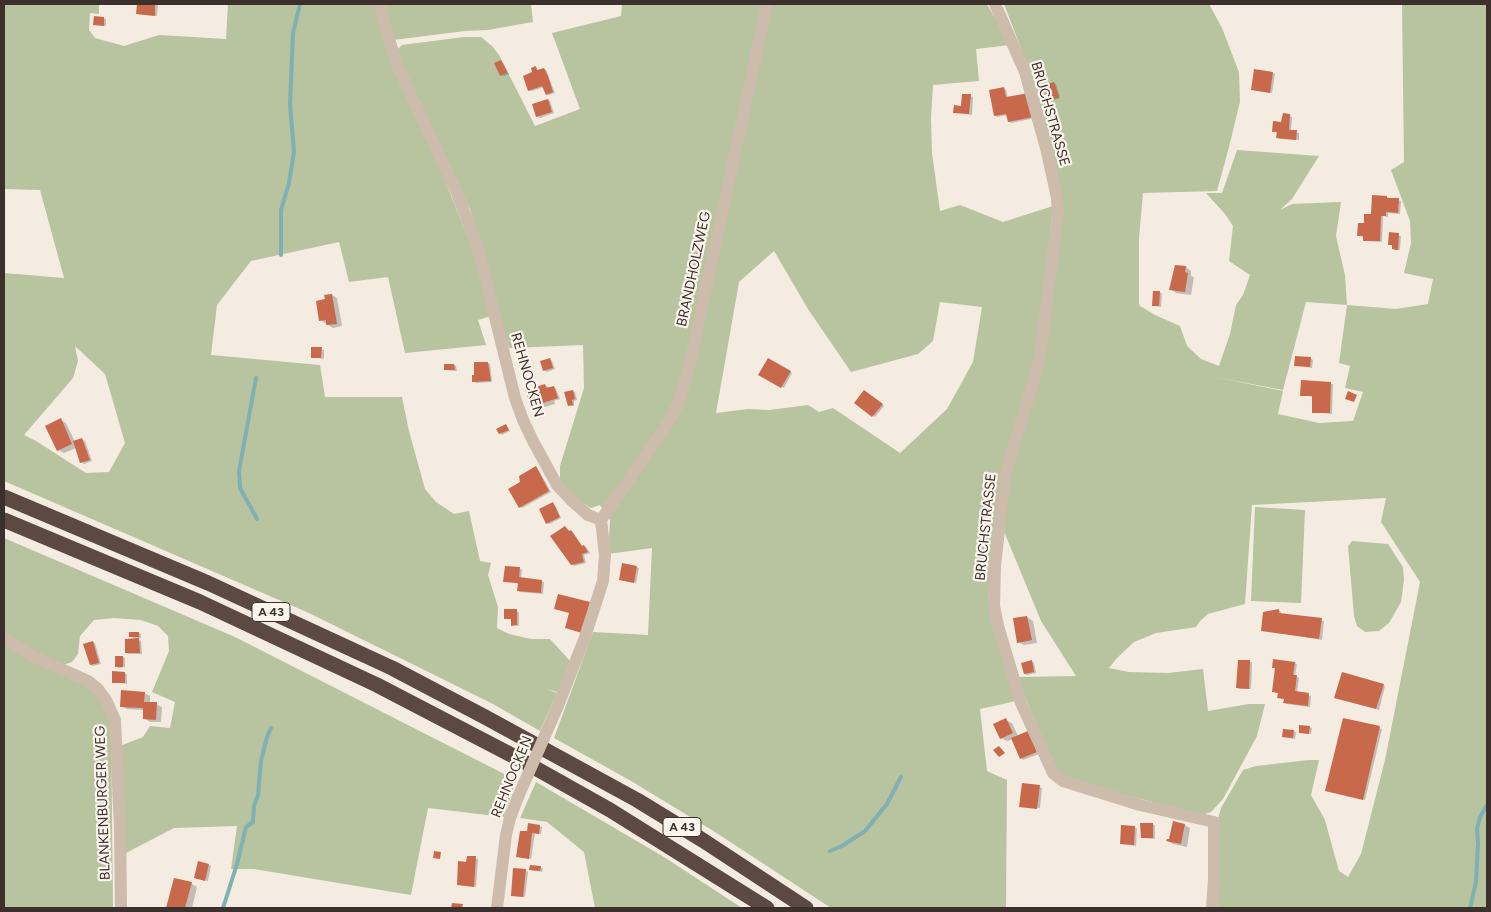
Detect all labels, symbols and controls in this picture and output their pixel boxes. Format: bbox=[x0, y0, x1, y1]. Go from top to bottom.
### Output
street label: BRUCHSTRASSE bbox=[1027, 60, 1073, 168]
street label: BRANDHOLZWEG bbox=[674, 210, 714, 328]
street label: REHNOCKEN bbox=[507, 331, 547, 419]
street label: BRUCHSTRASSE bbox=[972, 472, 1000, 582]
road number: A 43 bbox=[252, 602, 290, 622]
street label: BLANKENBURGER WEG bbox=[92, 725, 114, 881]
street label: REHNOCKEN bbox=[488, 734, 536, 820]
road number: A 43 bbox=[663, 818, 701, 836]

